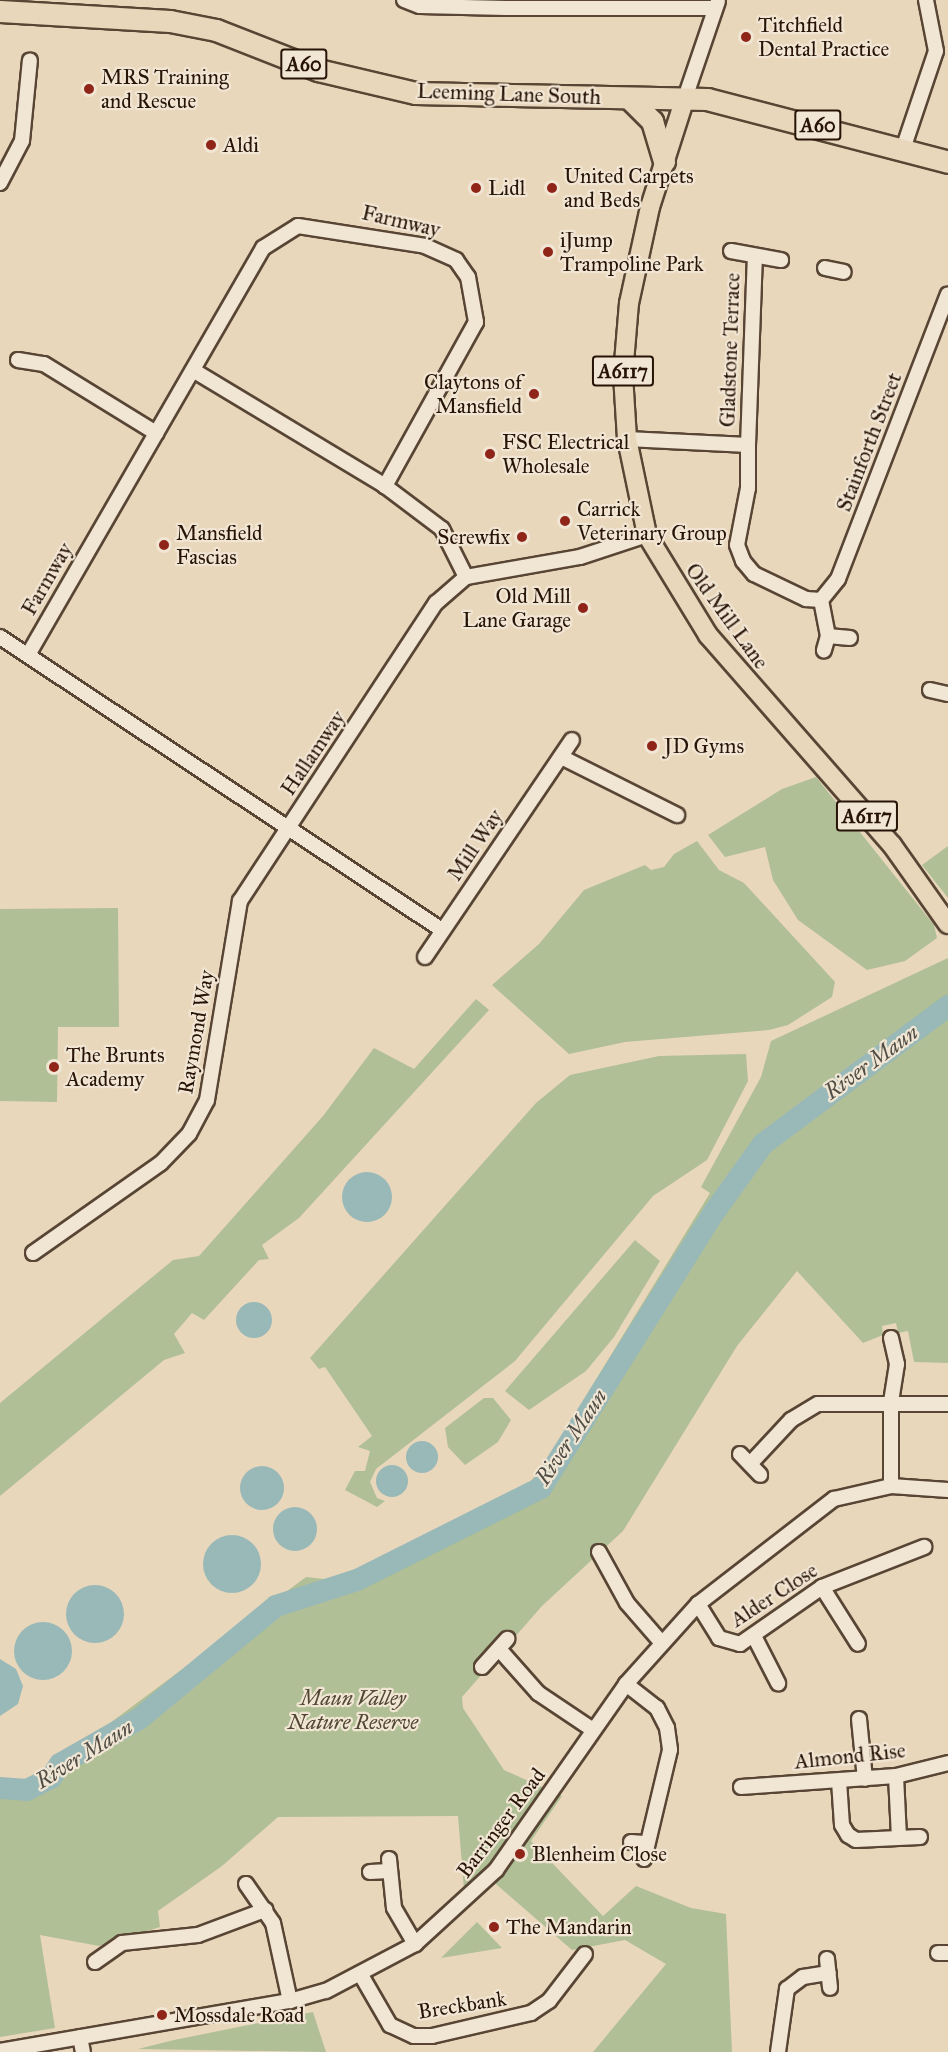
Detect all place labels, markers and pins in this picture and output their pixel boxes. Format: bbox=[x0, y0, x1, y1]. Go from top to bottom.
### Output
place label: Titchfield Dental Practice bbox=[758, 12, 889, 62]
marker: Titchfield Dental Practice bbox=[739, 30, 753, 44]
place label: MRS Training and Rescue bbox=[101, 64, 229, 114]
marker: MRS Training and Rescue bbox=[82, 82, 96, 96]
place label: Aldi bbox=[223, 132, 259, 158]
marker: Aldi bbox=[204, 138, 218, 152]
place label: United Carpets and Beds bbox=[564, 163, 694, 213]
place label: Lidl bbox=[488, 175, 525, 201]
marker: Lidl bbox=[469, 181, 483, 195]
marker: United Carpets and Beds bbox=[545, 181, 559, 195]
place label: iJump Trampoline Park bbox=[560, 227, 703, 277]
marker: iJump Trampoline Park bbox=[541, 245, 555, 259]
place label: Claytons of Mansfield bbox=[424, 369, 522, 419]
marker: Claytons of Mansfield bbox=[527, 387, 541, 401]
place label: FSC Electrical Wholesale bbox=[502, 429, 629, 479]
marker: FSC Electrical Wholesale bbox=[483, 447, 497, 461]
place label: Carrick Veterinary Group bbox=[577, 496, 727, 546]
marker: Carrick Veterinary Group bbox=[558, 514, 572, 528]
place label: Mansfield Fascias bbox=[176, 520, 263, 570]
place label: Screwfix bbox=[437, 524, 510, 550]
marker: Screwfix bbox=[515, 530, 529, 544]
marker: Mansfield Fascias bbox=[157, 538, 171, 552]
place label: Old Mill Lane Garage bbox=[462, 583, 571, 633]
marker: Old Mill Lane Garage bbox=[576, 601, 590, 615]
place label: JD Gyms bbox=[664, 733, 744, 759]
marker: JD Gyms bbox=[645, 739, 659, 753]
place label: The Brunts Academy bbox=[66, 1042, 165, 1092]
marker: The Brunts Academy bbox=[47, 1060, 61, 1074]
place label: Blenheim Close bbox=[532, 1841, 667, 1867]
marker: Blenheim Close bbox=[513, 1847, 527, 1861]
place label: The Mandarin bbox=[506, 1914, 632, 1940]
marker: The Mandarin bbox=[487, 1920, 501, 1934]
place label: Mossdale Road bbox=[174, 2002, 304, 2028]
marker: Mossdale Road bbox=[155, 2008, 169, 2022]

